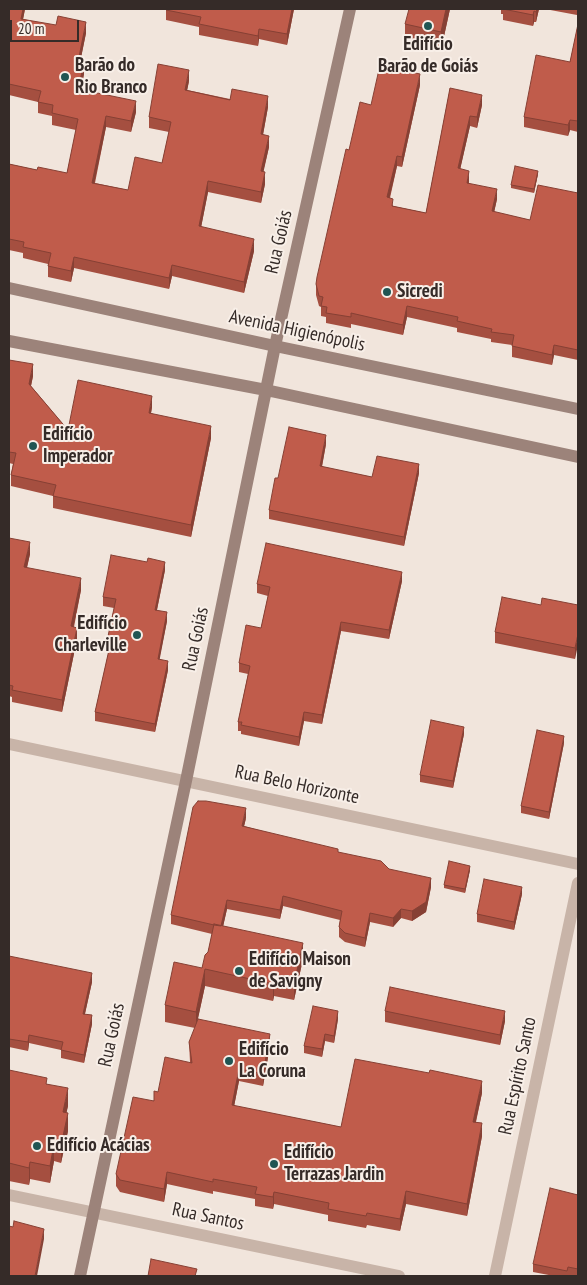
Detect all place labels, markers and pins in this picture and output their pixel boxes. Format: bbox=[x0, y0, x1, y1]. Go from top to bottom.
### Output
marker: Edifício Barão de Goiás bbox=[422, 20, 434, 32]
place label: Edifício Barão de Goiás bbox=[378, 34, 478, 78]
place label: Barão do Rio Branco bbox=[75, 55, 147, 99]
marker: Barão do Rio Branco bbox=[59, 71, 71, 83]
place label: Sicredi bbox=[397, 281, 443, 303]
marker: Sicredi bbox=[381, 286, 393, 298]
place label: Edifício Imperador bbox=[43, 424, 113, 468]
marker: Edifício Imperador bbox=[27, 440, 39, 452]
place label: Edifício Charleville bbox=[55, 613, 127, 657]
marker: Edifício Charleville bbox=[131, 629, 143, 641]
place label: Edifício Maison de Savigny bbox=[249, 949, 351, 993]
marker: Edifício Maison de Savigny bbox=[233, 965, 245, 977]
place label: Edifício La Coruna bbox=[239, 1039, 306, 1083]
marker: Edifício La Coruna bbox=[223, 1055, 235, 1067]
place label: Edifício Acácias bbox=[47, 1135, 150, 1157]
marker: Edifício Acácias bbox=[31, 1140, 43, 1152]
place label: Edifício Terrazas Jardin bbox=[284, 1142, 384, 1186]
marker: Edifício Terrazas Jardin bbox=[268, 1158, 280, 1170]

